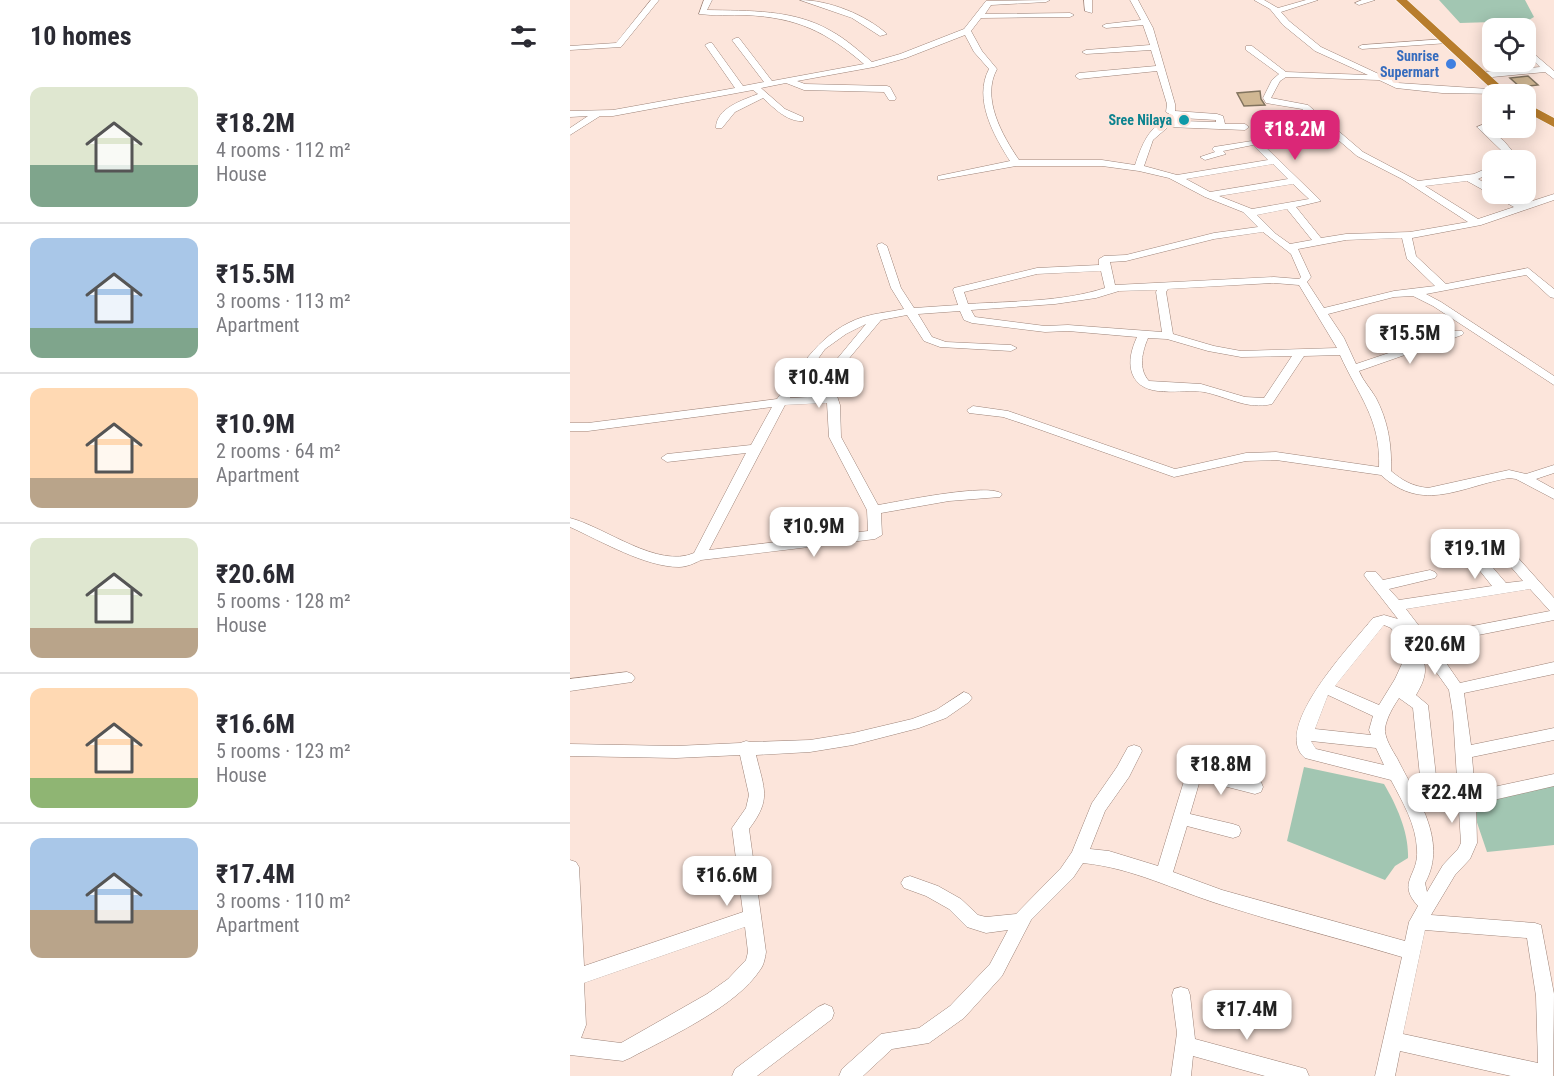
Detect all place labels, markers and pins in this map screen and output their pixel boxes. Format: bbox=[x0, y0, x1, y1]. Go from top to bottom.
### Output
place label: Sunrise Supermart bbox=[1380, 48, 1439, 80]
marker: Sunrise Supermart bbox=[1444, 57, 1458, 71]
pin: ₹18.2M bbox=[1246, 110, 1344, 161]
place label: Sree Nilaya bbox=[1108, 112, 1172, 128]
marker: Sree Nilaya bbox=[1177, 113, 1191, 127]
pin: ₹15.5M bbox=[1361, 314, 1459, 365]
pin: ₹10.4M bbox=[770, 358, 868, 409]
pin: ₹10.9M bbox=[765, 507, 863, 558]
pin: ₹19.1M bbox=[1426, 529, 1524, 580]
pin: ₹20.6M bbox=[1386, 625, 1484, 676]
pin: ₹18.8M bbox=[1172, 745, 1270, 796]
pin: ₹22.4M bbox=[1403, 773, 1501, 824]
pin: ₹16.6M bbox=[678, 856, 776, 907]
pin: ₹17.4M bbox=[1198, 990, 1296, 1041]

